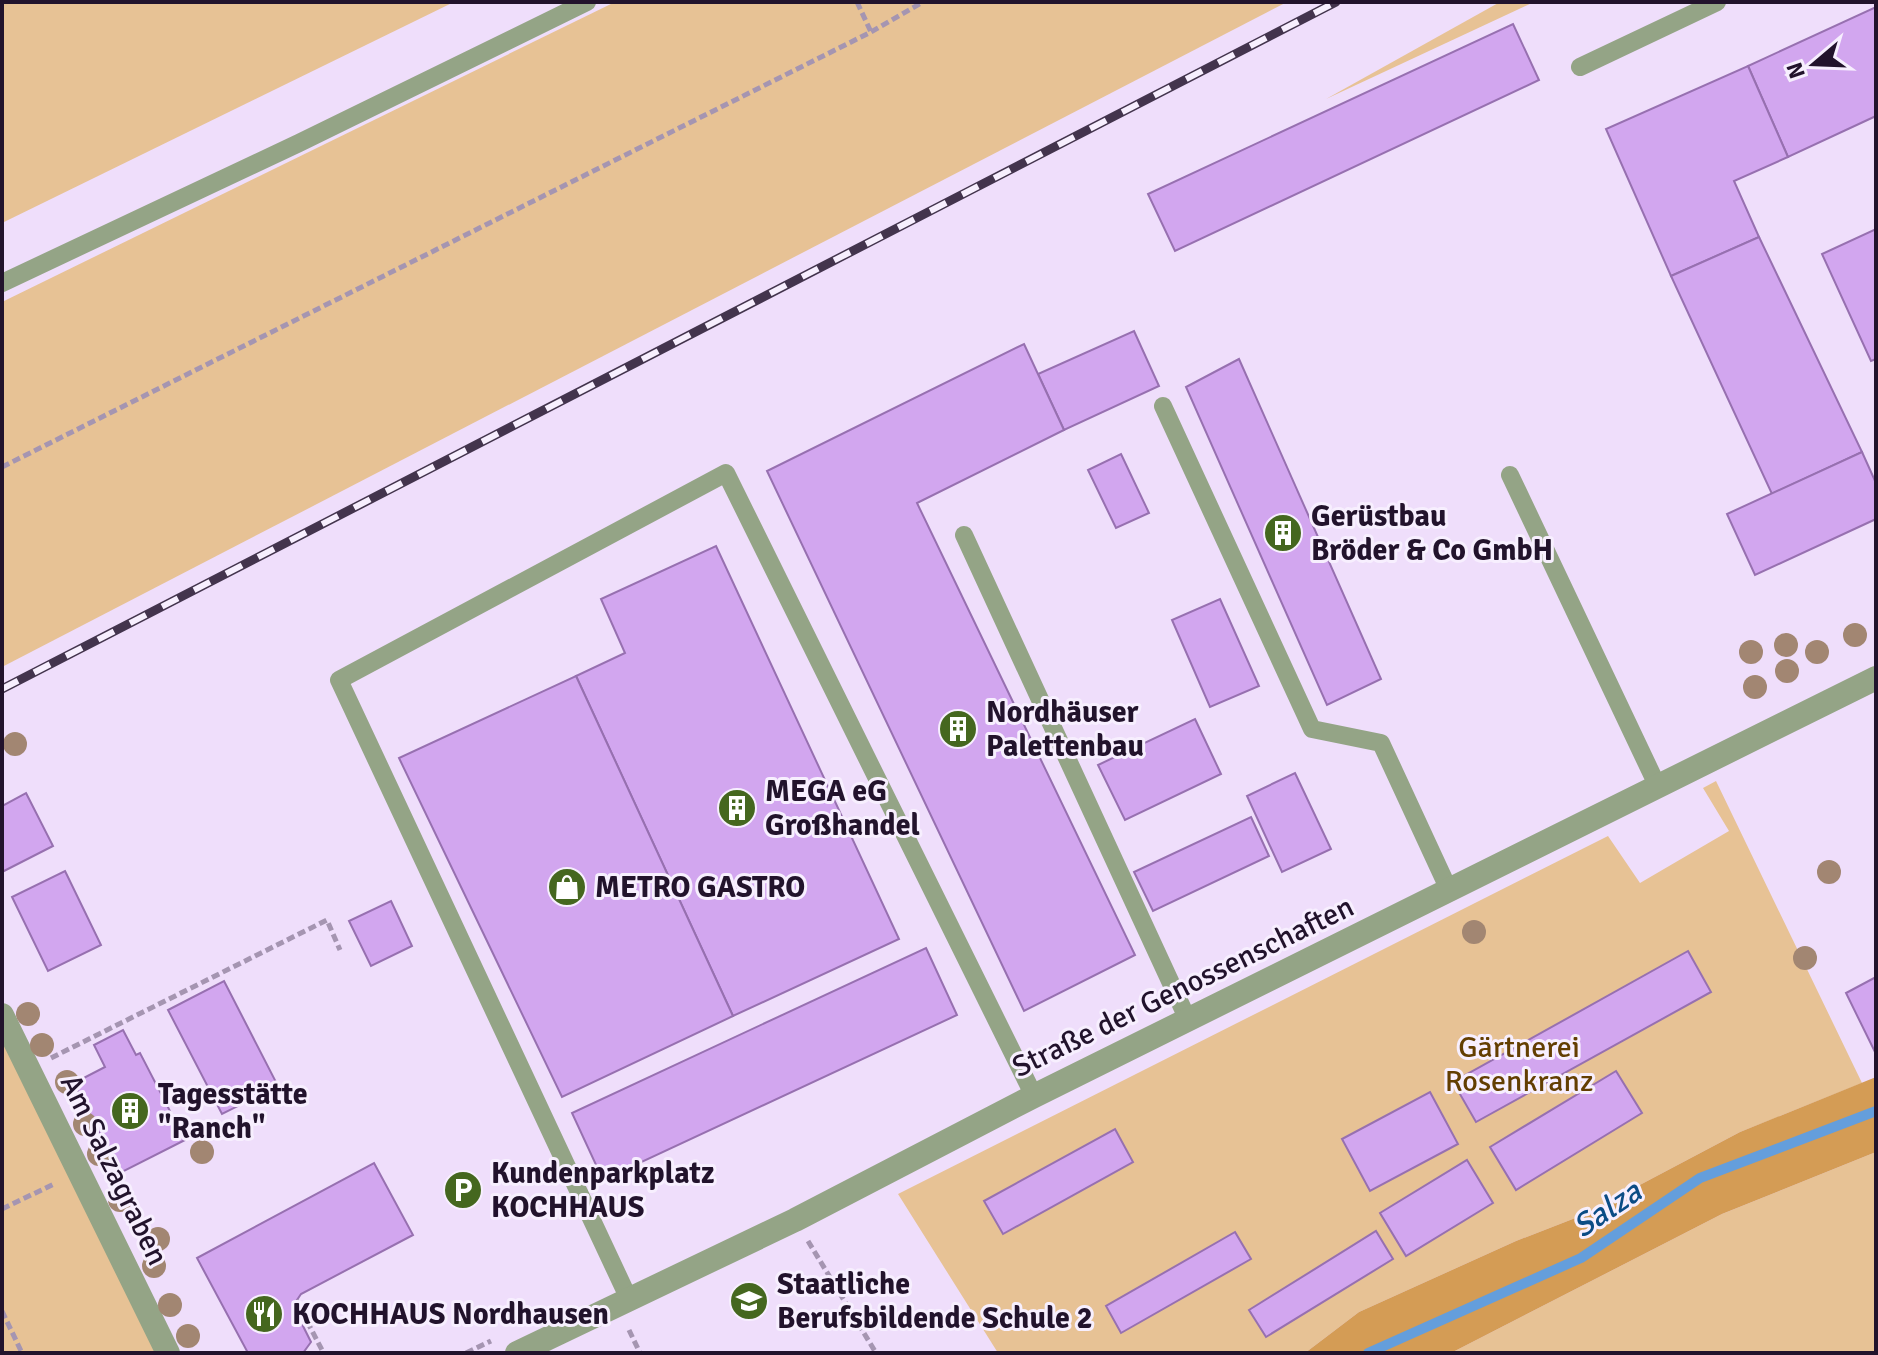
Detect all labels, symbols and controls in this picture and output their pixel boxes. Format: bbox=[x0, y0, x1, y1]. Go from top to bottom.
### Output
north arrow bbox=[1774, 24, 1854, 104]
text: N bbox=[1780, 59, 1811, 82]
place label: Gerüstbau Bröder & Co GmbH bbox=[1311, 498, 1553, 569]
building icon: Gerüstbau Bröder & Co GmbH bbox=[1262, 512, 1304, 554]
place label: Nordhäuser Palettenbau bbox=[986, 694, 1144, 765]
building icon: Nordhäuser Palettenbau bbox=[937, 708, 979, 750]
place label: MEGA eG Großhandel bbox=[765, 773, 920, 844]
building icon: MEGA eG Großhandel bbox=[716, 787, 758, 829]
shop icon: METRO GASTRO bbox=[546, 866, 588, 908]
place label: METRO GASTRO bbox=[595, 869, 805, 906]
street label: Straße der Genossenschaften bbox=[1006, 888, 1360, 1086]
park label: Gärtnerei Rosenkranz bbox=[1445, 1029, 1593, 1100]
street label: Am Salzagraben bbox=[52, 1069, 176, 1271]
place label: Tagesstätte "Ranch" bbox=[158, 1076, 308, 1147]
building icon: Tagesstätte "Ranch" bbox=[109, 1090, 151, 1132]
place label: Kundenparkplatz KOCHHAUS bbox=[491, 1155, 715, 1226]
parking icon: Kundenparkplatz KOCHHAUS bbox=[442, 1169, 484, 1211]
water label: Salza bbox=[1565, 1172, 1649, 1246]
place label: Staatliche Berufsbildende Schule 2 bbox=[777, 1266, 1093, 1337]
school or university icon: Staatliche Berufsbildende Schule 2 bbox=[728, 1280, 770, 1322]
restaurant icon: KOCHHAUS Nordhausen bbox=[243, 1293, 285, 1335]
place label: KOCHHAUS Nordhausen bbox=[292, 1296, 609, 1333]

